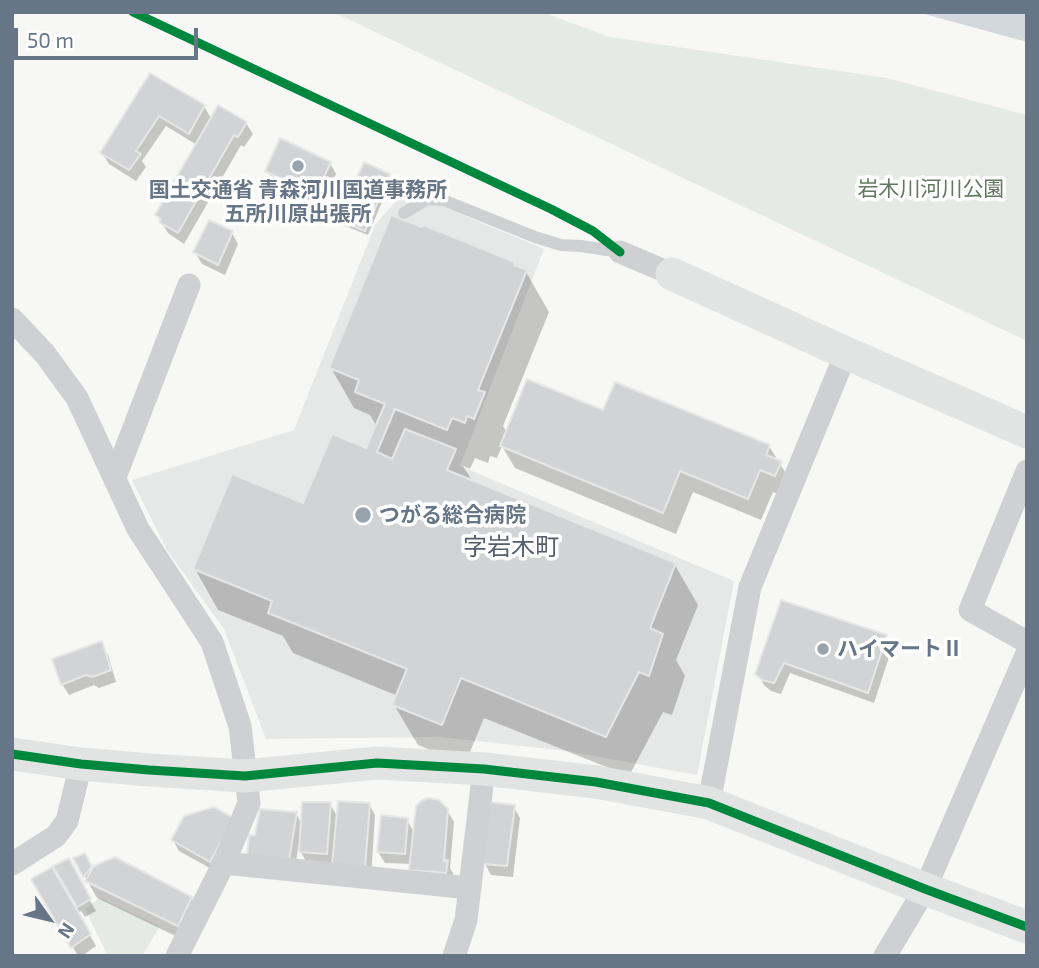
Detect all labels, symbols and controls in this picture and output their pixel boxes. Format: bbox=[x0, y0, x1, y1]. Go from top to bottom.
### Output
scale bar bbox=[18, 14, 201, 58]
text: 50 m bbox=[27, 27, 74, 52]
marker: 国土交通省 青森河川国道事務所 五所川原出張所 bbox=[290, 158, 306, 174]
park label: 岩木川河川公園 bbox=[858, 176, 1004, 202]
place label: 国土交通省 青森河川国道事務所 五所川原出張所 bbox=[149, 177, 447, 227]
place label: つがる総合病院 bbox=[379, 502, 526, 528]
marker: つがる総合病院 bbox=[353, 505, 373, 525]
district label: 字岩木町 bbox=[463, 533, 559, 561]
place label: ハイマートⅡ bbox=[837, 636, 963, 662]
marker: ハイマートⅡ bbox=[815, 641, 831, 657]
north arrow bbox=[14, 884, 84, 954]
text: N bbox=[53, 919, 80, 943]

